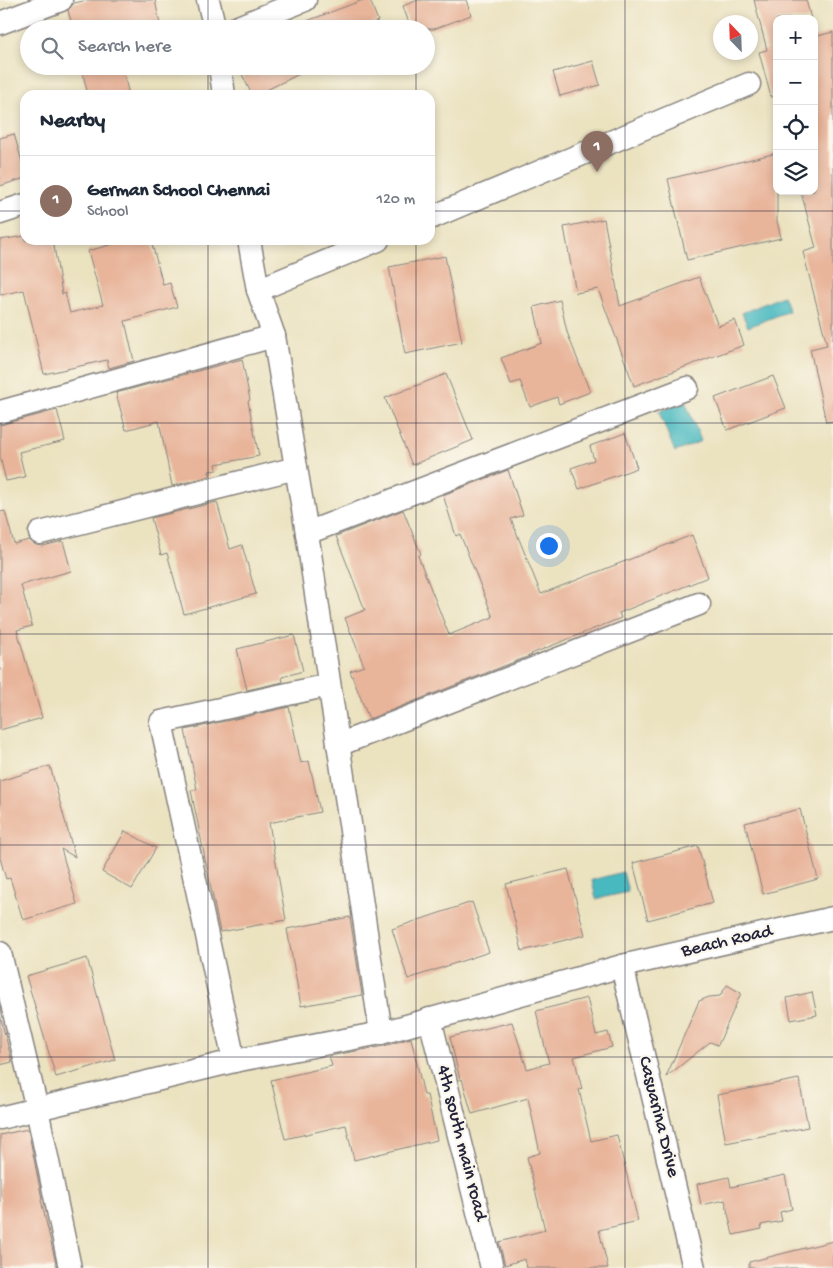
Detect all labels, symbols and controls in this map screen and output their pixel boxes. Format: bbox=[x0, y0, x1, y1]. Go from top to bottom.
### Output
north arrow bbox=[713, 15, 758, 60]
map controls bbox=[773, 15, 818, 195]
button: + bbox=[773, 15, 818, 60]
search box bbox=[20, 20, 435, 75]
icon: search bbox=[38, 34, 66, 62]
text: Search here bbox=[78, 36, 172, 59]
button: − bbox=[773, 60, 818, 105]
button: locate bbox=[773, 105, 818, 150]
text: Nearby bbox=[40, 110, 105, 135]
pin: 1 bbox=[581, 131, 613, 172]
button: layers bbox=[773, 150, 818, 195]
text: German School Chennai bbox=[87, 180, 270, 203]
text: 1 bbox=[53, 191, 59, 210]
text: 120 m bbox=[376, 191, 415, 210]
text: School bbox=[87, 203, 129, 222]
your location bbox=[536, 533, 562, 559]
street label: Beach Road bbox=[678, 920, 777, 964]
street label: Casuarina Drive bbox=[632, 1054, 684, 1180]
street label: 4th south main road bbox=[431, 1063, 492, 1225]

